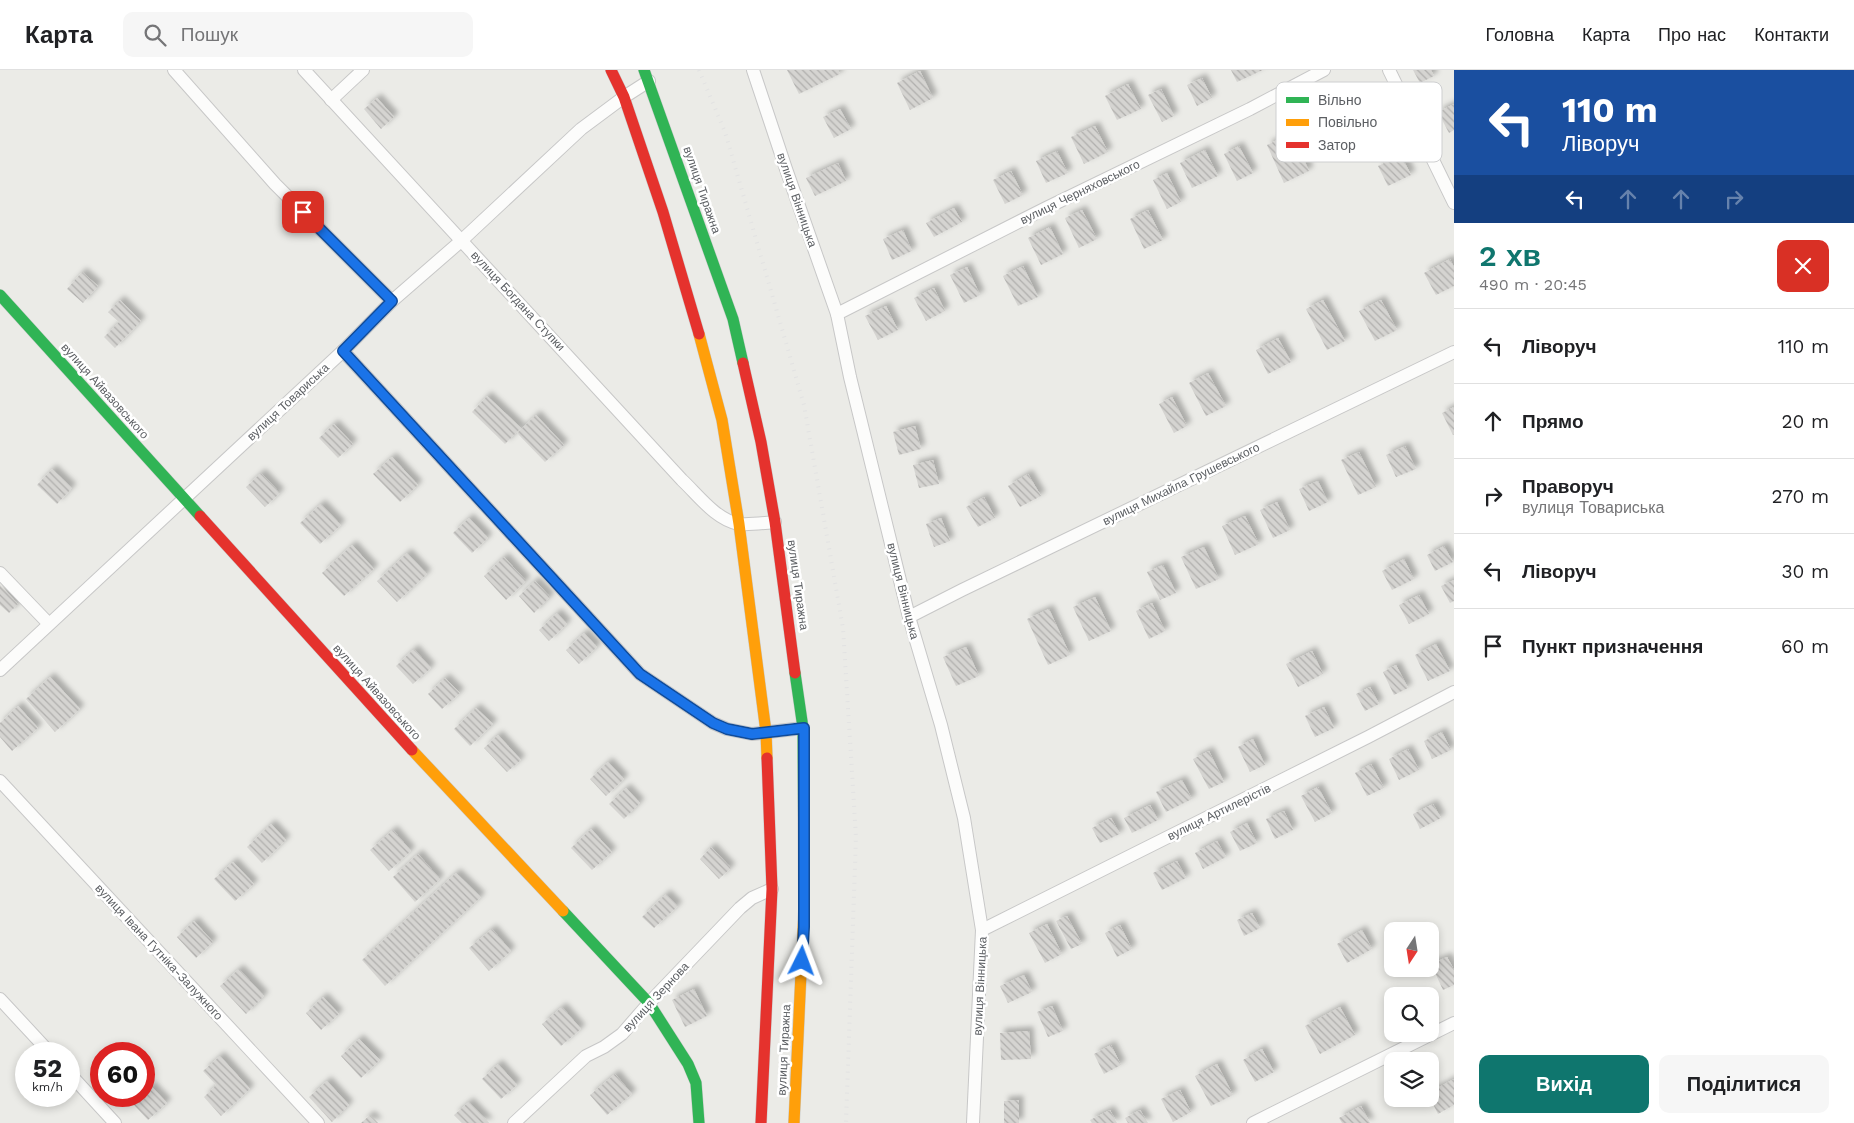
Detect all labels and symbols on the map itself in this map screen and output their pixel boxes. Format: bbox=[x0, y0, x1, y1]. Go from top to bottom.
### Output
legend bbox=[1276, 82, 1442, 162]
text: Вільно bbox=[1318, 92, 1362, 108]
text: Повільно bbox=[1318, 114, 1378, 130]
text: Затор bbox=[1318, 137, 1356, 153]
street label: вулиця Тиражна bbox=[681, 145, 724, 236]
street label: вулиця Вінницька bbox=[774, 151, 820, 249]
street label: вулиця Черняховського bbox=[1018, 157, 1142, 227]
pin bbox=[282, 191, 324, 233]
street label: вулиця Богдана Ступки bbox=[468, 248, 568, 354]
street label: вулиця Айвазовського bbox=[58, 340, 152, 442]
street label: вулиця Товариська bbox=[244, 360, 332, 444]
street label: вулиця Михайла Грушевського bbox=[1100, 440, 1262, 528]
street label: вулиця Тиражна bbox=[785, 539, 811, 631]
street label: вулиця Вінницька bbox=[884, 541, 922, 641]
street label: вулиця Айвазовського bbox=[330, 641, 424, 743]
street label: вулиця Артилерістів bbox=[1165, 781, 1273, 843]
street label: вулиця Івана Гутніка-Залужного bbox=[92, 881, 226, 1023]
north arrow bbox=[1384, 922, 1439, 978]
position arrow bbox=[775, 934, 827, 986]
street label: вулиця Вінницька bbox=[970, 936, 990, 1036]
street label: вулиця Зернова bbox=[620, 959, 692, 1035]
street label: вулиця Тиражна bbox=[775, 1004, 793, 1096]
speed limit sign: 60 bbox=[90, 1042, 155, 1107]

